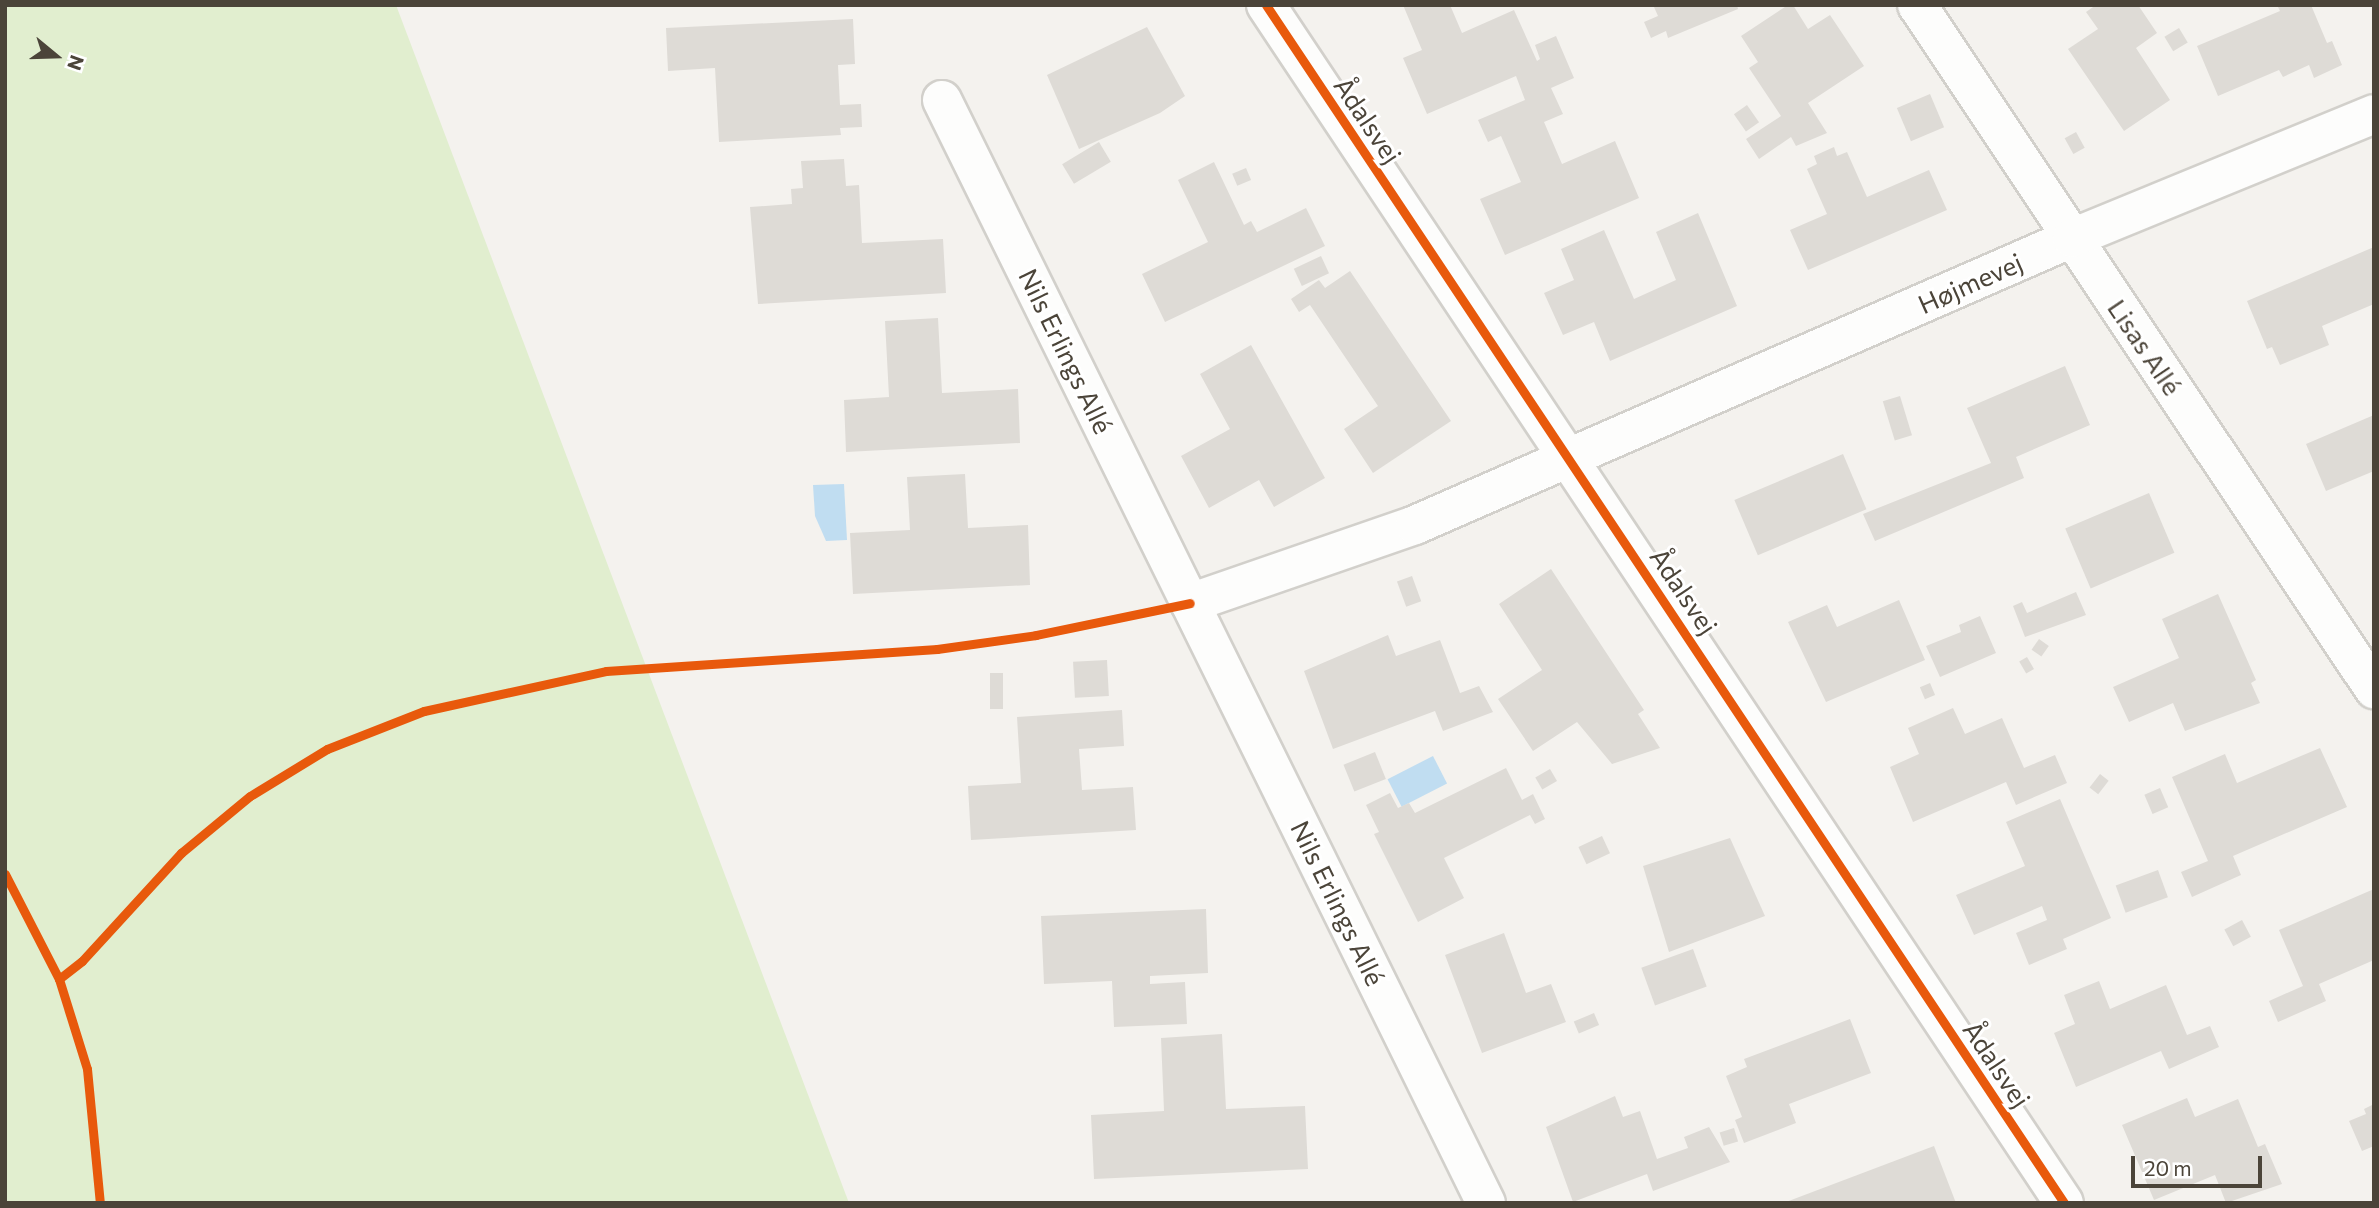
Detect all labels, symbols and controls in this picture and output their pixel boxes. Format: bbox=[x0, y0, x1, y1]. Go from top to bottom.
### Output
north arrow bbox=[21, 21, 91, 91]
text: N bbox=[63, 53, 90, 73]
street label: Ådalsvej bbox=[1328, 71, 1408, 169]
street label: Højmevej bbox=[1913, 246, 2027, 320]
street label: Nils Erlings Allé bbox=[1013, 264, 1119, 438]
street label: Lisas Allé bbox=[2102, 293, 2188, 401]
street label: Ådalsvej bbox=[1644, 542, 1724, 640]
street label: Nils Erlings Allé bbox=[1285, 816, 1391, 990]
street label: Ådalsvej bbox=[1957, 1015, 2037, 1113]
scale bar bbox=[2134, 1142, 2265, 1186]
text: 20 m bbox=[2144, 1155, 2192, 1180]

